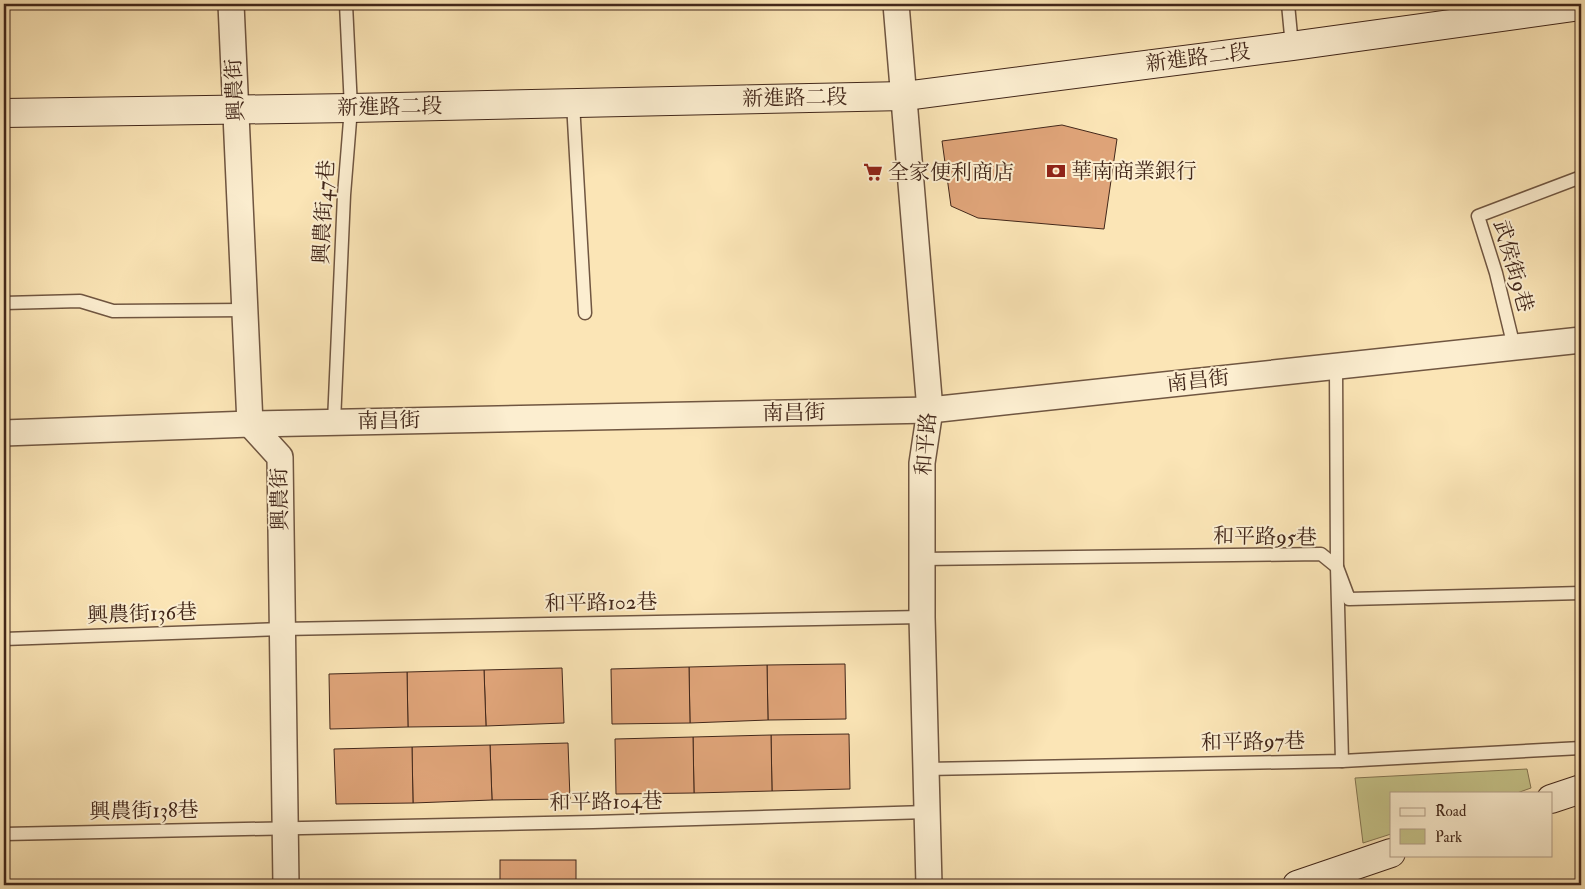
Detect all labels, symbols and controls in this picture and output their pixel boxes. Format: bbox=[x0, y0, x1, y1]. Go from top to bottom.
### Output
street label: 新進路二段 bbox=[1144, 38, 1252, 78]
street label: 興農街 bbox=[220, 58, 250, 122]
street label: 新進路二段 bbox=[742, 84, 848, 112]
street label: 新進路二段 bbox=[337, 93, 443, 121]
place label: 華南商業銀行 bbox=[1071, 158, 1197, 185]
street label: 興農街47巷 bbox=[308, 159, 340, 265]
place label: 全家便利商店 bbox=[888, 159, 1014, 186]
bank icon: 華南商業銀行 bbox=[1045, 160, 1067, 182]
supermarket icon: 全家便利商店 bbox=[862, 161, 884, 183]
street label: 武侯街9巷 bbox=[1487, 217, 1539, 315]
street label: 南昌街 bbox=[1165, 364, 1231, 398]
street label: 南昌街 bbox=[762, 399, 826, 427]
street label: 南昌街 bbox=[357, 407, 421, 435]
street label: 和平路 bbox=[910, 411, 942, 477]
street label: 興農街 bbox=[266, 467, 294, 531]
street label: 和平路95巷 bbox=[1213, 523, 1317, 551]
street label: 和平路102巷 bbox=[544, 589, 658, 617]
street label: 興農街136巷 bbox=[86, 599, 198, 629]
street label: 和平路97巷 bbox=[1201, 728, 1305, 756]
street label: 和平路104巷 bbox=[549, 788, 663, 816]
legend bbox=[1390, 792, 1552, 856]
street label: 興農街138巷 bbox=[89, 797, 199, 825]
text: Road bbox=[1435, 802, 1467, 821]
text: Park bbox=[1435, 828, 1462, 847]

